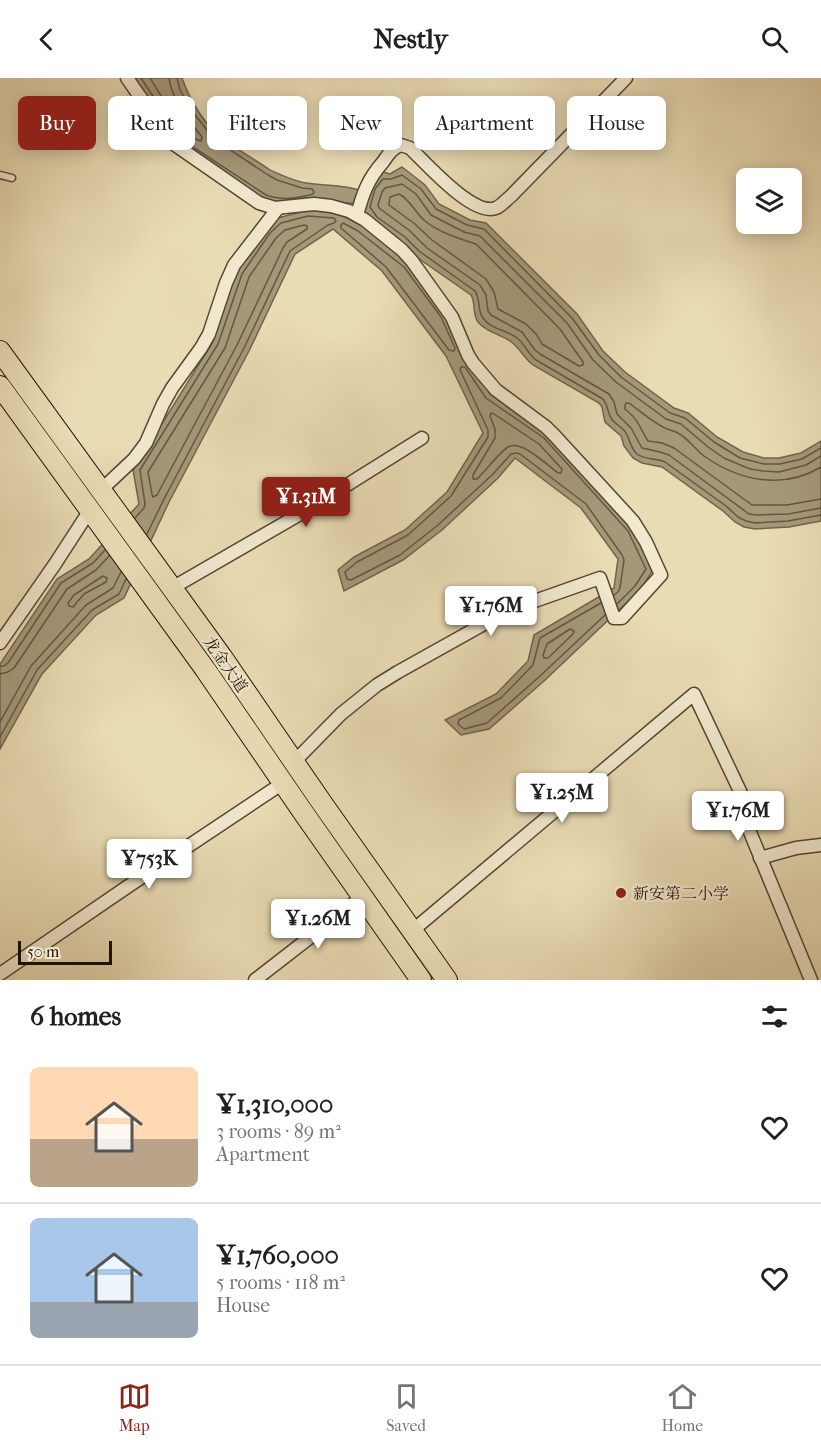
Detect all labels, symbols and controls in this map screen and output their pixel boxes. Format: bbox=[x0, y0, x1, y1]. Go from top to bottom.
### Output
icon: back bbox=[30, 23, 63, 56]
text: Nestly bbox=[373, 23, 448, 55]
icon: search bbox=[758, 23, 791, 56]
chip: Buy bbox=[18, 96, 96, 150]
chip: Rent bbox=[108, 96, 195, 150]
chip: Filters bbox=[207, 96, 307, 150]
chip: New bbox=[319, 96, 402, 150]
chip: Apartment bbox=[414, 96, 555, 150]
chip: House bbox=[567, 96, 666, 150]
map controls bbox=[736, 168, 802, 234]
button: layers bbox=[736, 168, 802, 234]
pin: ¥1.31M bbox=[257, 477, 355, 528]
text: ¥1.31M bbox=[276, 485, 336, 508]
pin: ¥1.76M bbox=[442, 586, 540, 637]
text: ¥1.76M bbox=[459, 594, 523, 617]
street label: 龙金大道 bbox=[199, 633, 252, 696]
pin: ¥1.25M bbox=[513, 773, 611, 824]
text: ¥1.25M bbox=[530, 781, 594, 804]
pin: ¥1.76M bbox=[689, 791, 787, 842]
text: ¥1.76M bbox=[706, 799, 770, 822]
pin: ¥753K bbox=[107, 839, 191, 890]
text: ¥753K bbox=[121, 847, 177, 870]
place label: 新安第二小学 bbox=[633, 884, 729, 903]
marker: 新安第二小学 bbox=[614, 886, 628, 900]
pin: ¥1.26M bbox=[269, 899, 367, 950]
text: ¥1.26M bbox=[285, 907, 351, 930]
scale bar bbox=[18, 938, 112, 966]
text: 50 m bbox=[27, 942, 59, 961]
icon: filters bbox=[758, 1000, 791, 1033]
text: 6 homes bbox=[30, 1001, 121, 1032]
text: ¥1,310,000 bbox=[216, 1089, 333, 1120]
icon: home bbox=[78, 1091, 150, 1163]
icon: heart bbox=[758, 1111, 791, 1144]
text: 3 rooms · 89 m² bbox=[216, 1120, 341, 1143]
text: Apartment bbox=[216, 1143, 310, 1166]
text: ¥1,760,000 bbox=[216, 1240, 339, 1271]
icon: home bbox=[78, 1242, 150, 1314]
icon: heart bbox=[758, 1262, 791, 1295]
text: 5 rooms · 118 m² bbox=[216, 1271, 345, 1294]
text: House bbox=[216, 1294, 270, 1317]
tab: Map bbox=[118, 1380, 151, 1435]
tab: Saved bbox=[386, 1380, 426, 1435]
tab: Home bbox=[662, 1380, 703, 1435]

